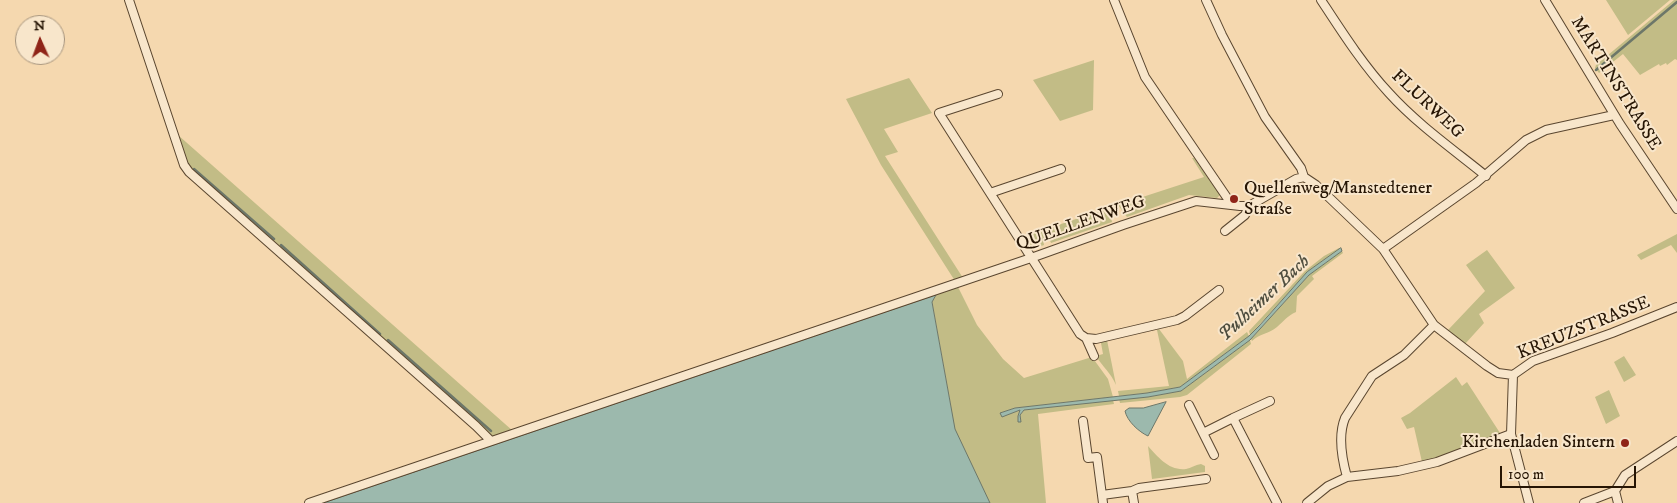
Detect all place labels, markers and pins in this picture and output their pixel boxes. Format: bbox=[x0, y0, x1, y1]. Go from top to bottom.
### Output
place label: Quellenweg/Manstedtener Straße bbox=[1244, 178, 1432, 220]
marker: Quellenweg/Manstedtener Straße bbox=[1228, 193, 1240, 205]
place label: Kirchenladen Sintern bbox=[1462, 432, 1615, 454]
marker: Kirchenladen Sintern bbox=[1619, 437, 1631, 449]

